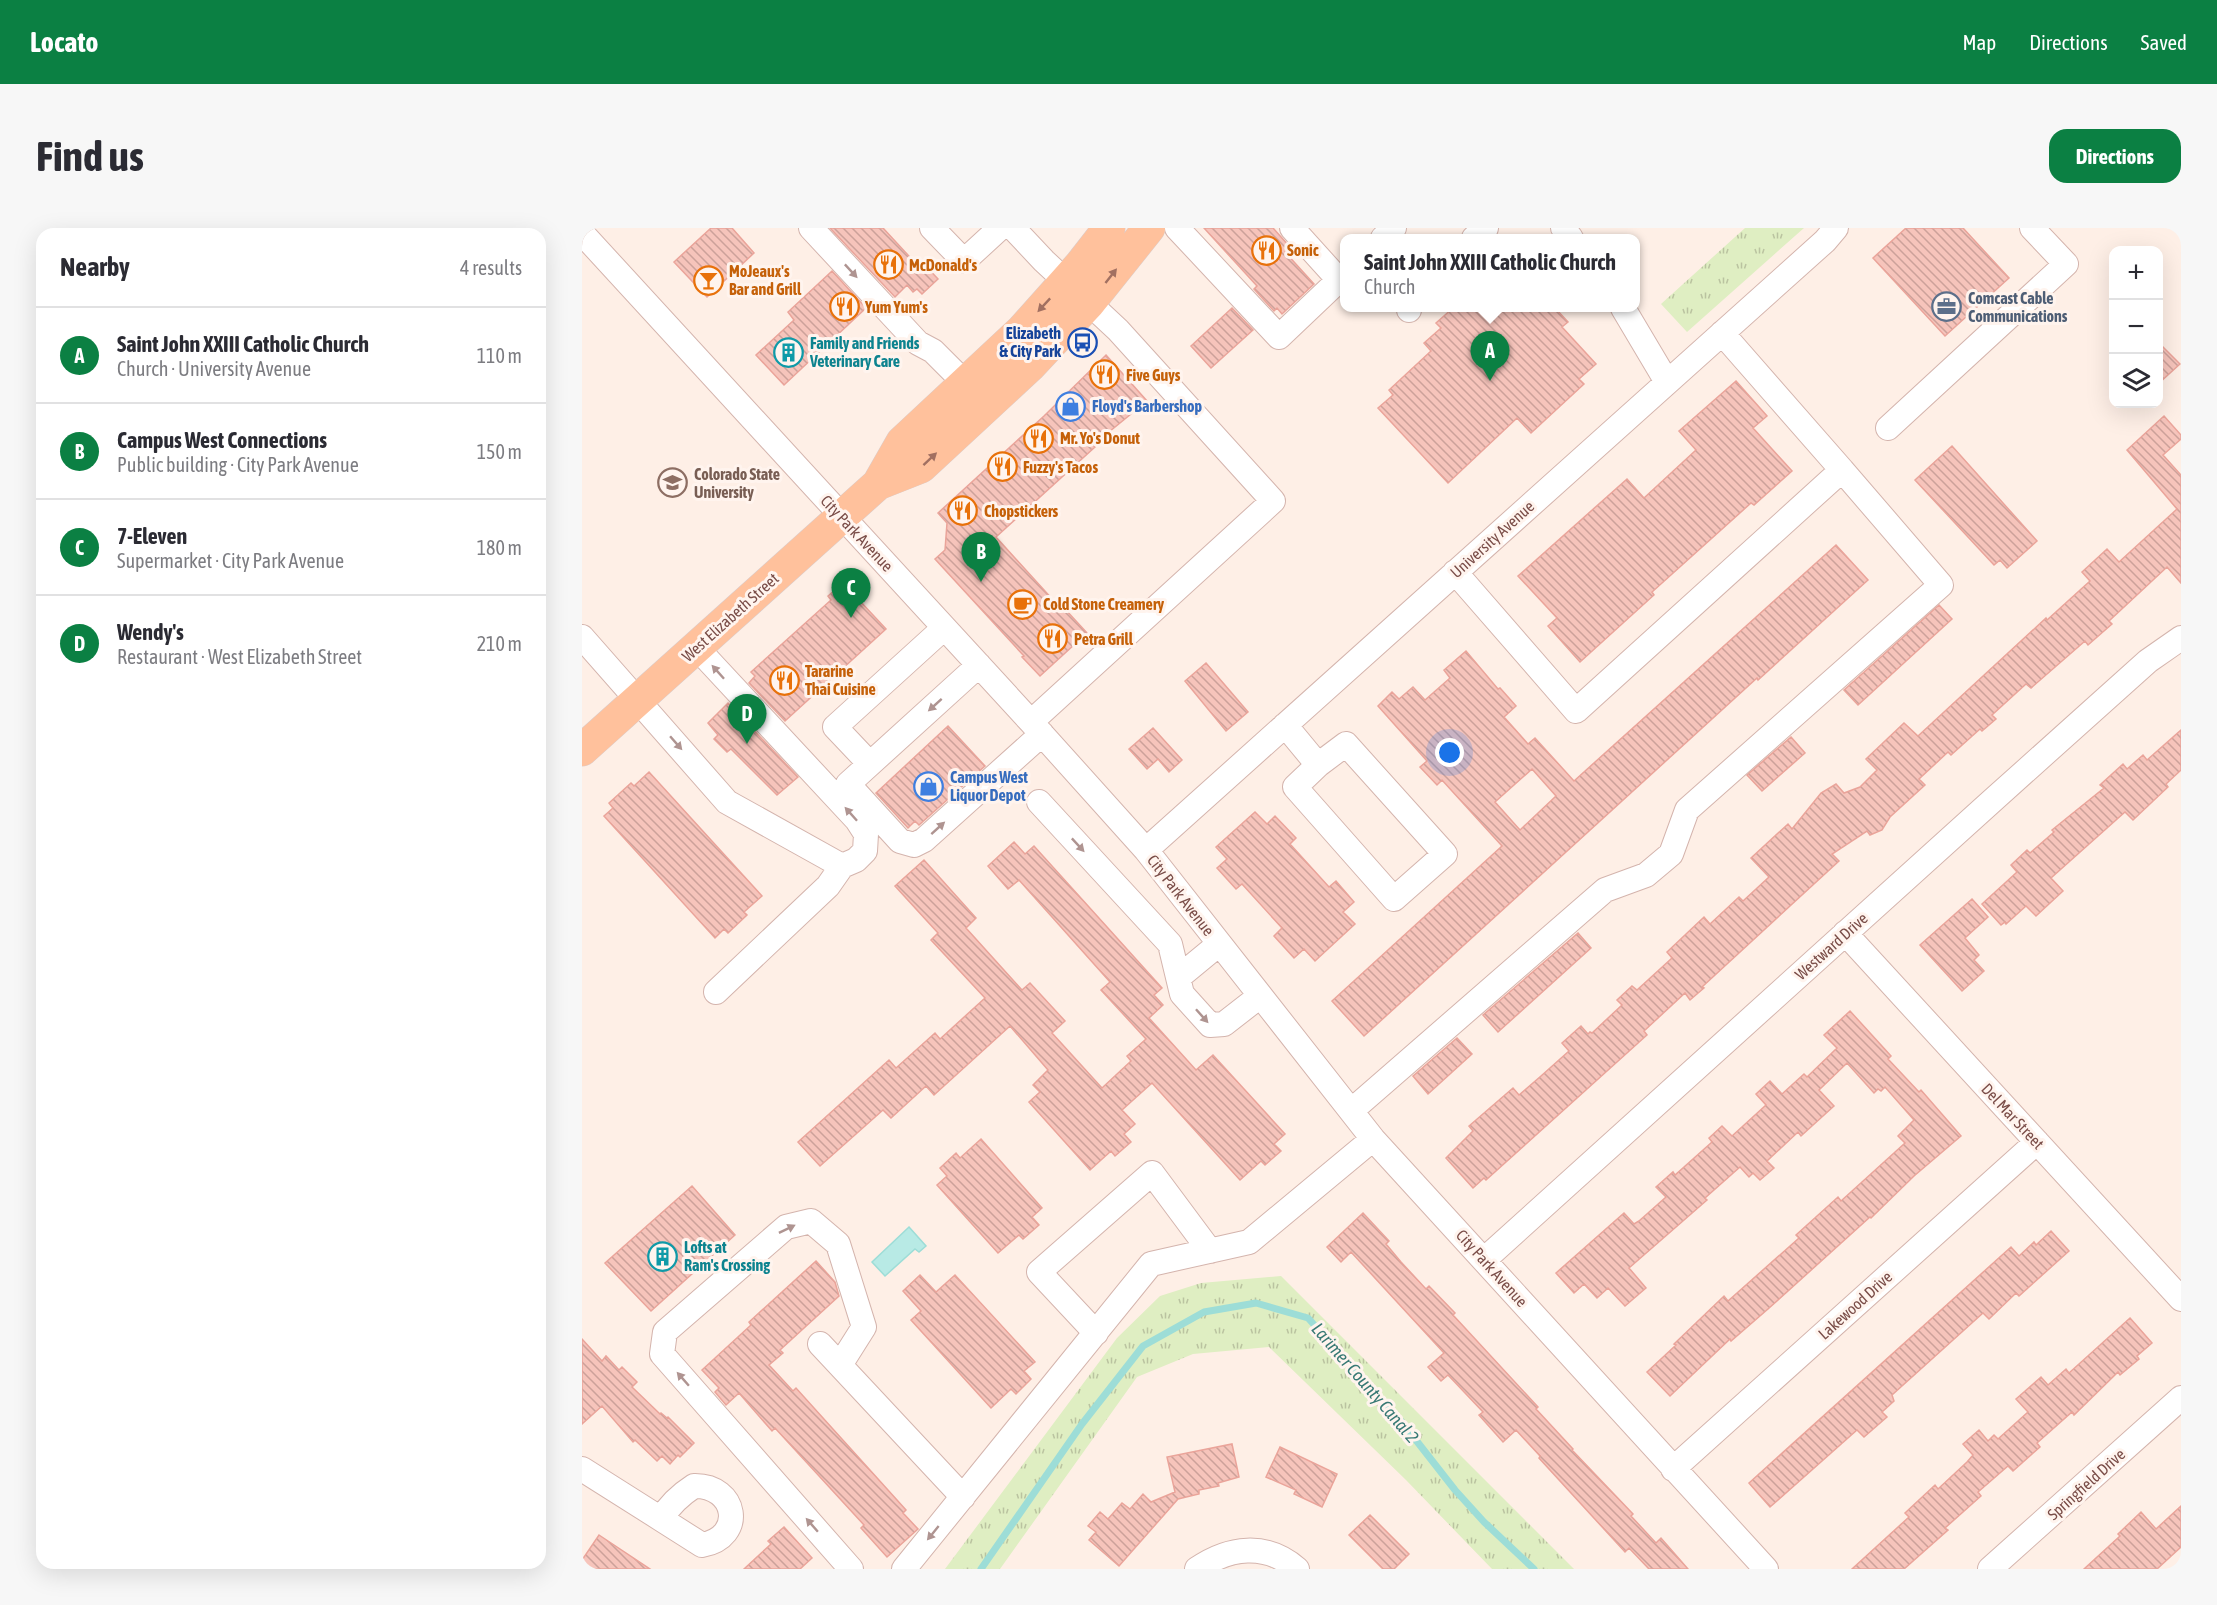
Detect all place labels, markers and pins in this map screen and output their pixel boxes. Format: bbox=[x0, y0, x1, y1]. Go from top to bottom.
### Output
restaurant icon: Sonic bbox=[1250, 234, 1282, 266]
place label: Sonic bbox=[1287, 241, 1319, 259]
restaurant icon: McDonald's bbox=[872, 249, 904, 281]
place label: McDonald's bbox=[909, 256, 978, 274]
place label: MoJeaux's Bar and Grill bbox=[729, 262, 802, 298]
bar icon: MoJeaux's Bar and Grill bbox=[692, 264, 724, 296]
place label: Comcast Cable Communications bbox=[1968, 289, 2068, 325]
restaurant icon: Yum Yum's bbox=[828, 291, 860, 323]
office icon: Comcast Cable Communications bbox=[1931, 291, 1963, 323]
place label: Yum Yum's bbox=[864, 298, 928, 316]
place label: Elizabeth & City Park bbox=[999, 324, 1062, 360]
bus stop icon: Elizabeth & City Park bbox=[1066, 326, 1098, 358]
pin: A bbox=[1470, 332, 1510, 381]
place label: Family and Friends Veterinary Care bbox=[809, 334, 920, 370]
building icon: Family and Friends Veterinary Care bbox=[773, 336, 805, 368]
restaurant icon: Five Guys bbox=[1089, 359, 1121, 391]
place label: Five Guys bbox=[1126, 366, 1181, 384]
shop icon: Floyd's Barbershop bbox=[1055, 390, 1087, 422]
place label: Floyd's Barbershop bbox=[1092, 397, 1203, 415]
restaurant icon: Mr. Yo's Donut bbox=[1023, 422, 1055, 454]
place label: Mr. Yo's Donut bbox=[1060, 429, 1140, 447]
restaurant icon: Fuzzy's Tacos bbox=[986, 451, 1018, 483]
place label: Fuzzy's Tacos bbox=[1023, 458, 1098, 476]
place label: Colorado State University bbox=[694, 465, 780, 501]
school or university icon: Colorado State University bbox=[657, 467, 689, 499]
restaurant icon: Chopstickers bbox=[947, 495, 979, 527]
place label: Chopstickers bbox=[984, 502, 1059, 520]
pin: B bbox=[962, 532, 1000, 582]
pin: C bbox=[832, 568, 870, 618]
cafe icon: Cold Stone Creamery bbox=[1006, 588, 1038, 620]
place label: Cold Stone Creamery bbox=[1043, 595, 1165, 613]
restaurant icon: Petra Grill bbox=[1037, 623, 1069, 655]
place label: Petra Grill bbox=[1074, 630, 1134, 648]
place label: Tararine Thai Cuisine bbox=[805, 662, 876, 698]
restaurant icon: Tararine Thai Cuisine bbox=[768, 664, 800, 696]
pin: D bbox=[728, 694, 766, 744]
place label: Campus West Liquor Depot bbox=[950, 768, 1028, 804]
shop icon: Campus West Liquor Depot bbox=[913, 770, 945, 802]
place label: Lofts at Ram's Crossing bbox=[684, 1238, 770, 1274]
building icon: Lofts at Ram's Crossing bbox=[647, 1240, 679, 1272]

